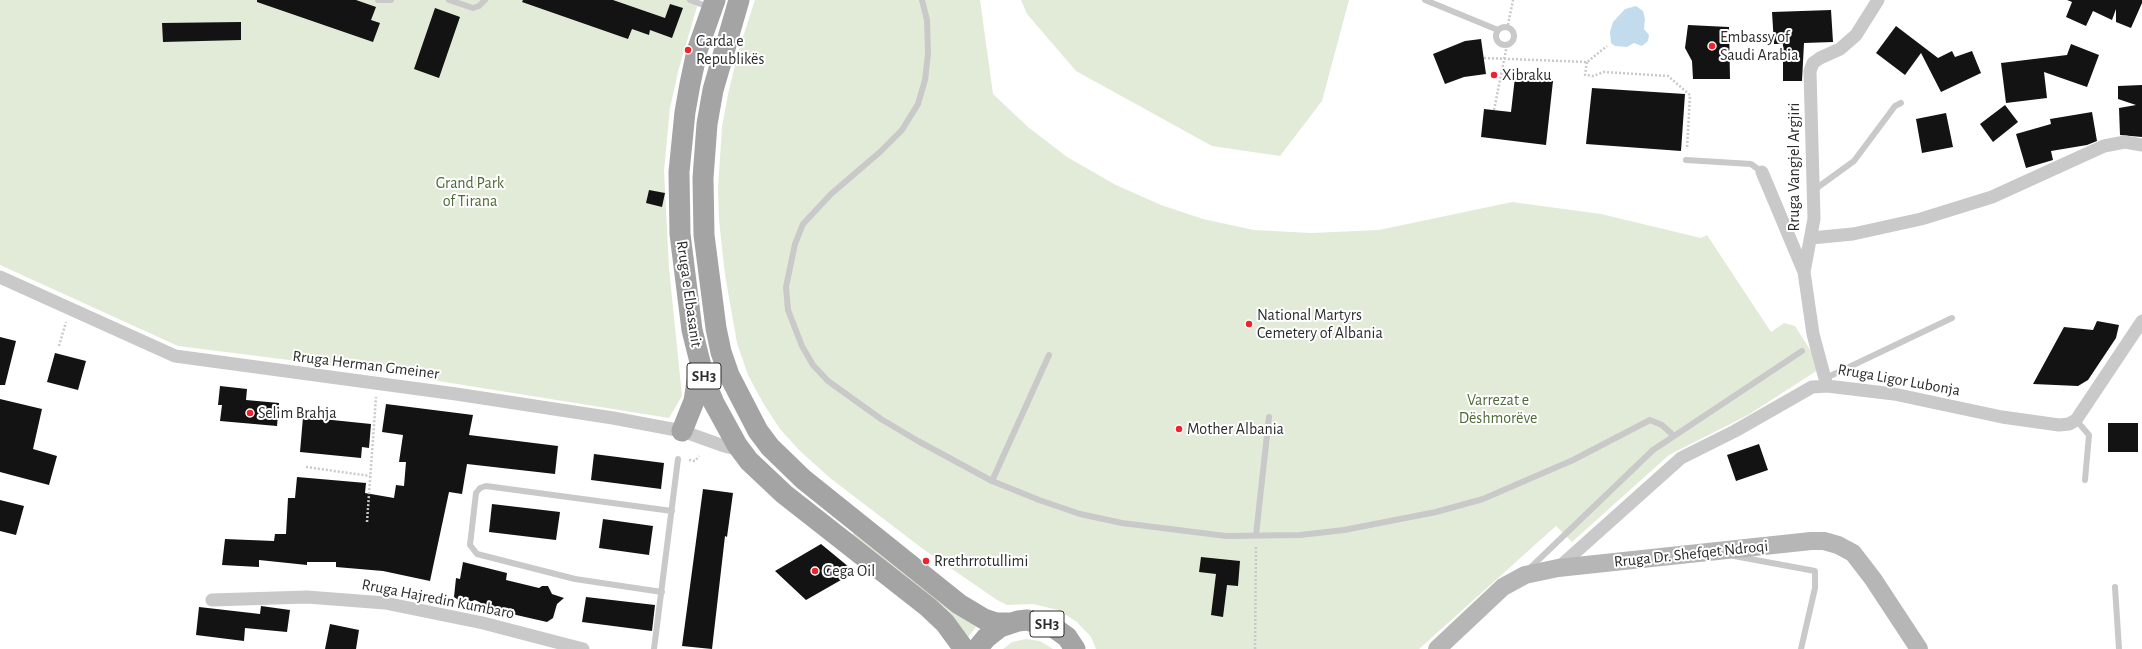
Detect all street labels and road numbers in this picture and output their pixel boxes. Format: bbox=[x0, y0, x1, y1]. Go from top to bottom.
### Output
street label: Rruga Vangjel Argjiri bbox=[1784, 103, 1804, 231]
street label: Rruga e Elbasanit bbox=[672, 240, 706, 348]
street label: Rruga Herman Gmeiner bbox=[291, 346, 441, 384]
street label: Rruga Ligor Lubonja bbox=[1836, 360, 1962, 400]
road number: SH3 bbox=[687, 363, 721, 389]
street label: Rruga Dr. Shefqet Ndroqi bbox=[1613, 536, 1769, 572]
street label: Rruga Hajredin Kumbaro bbox=[360, 575, 516, 623]
road number: SH3 bbox=[1030, 611, 1064, 637]

